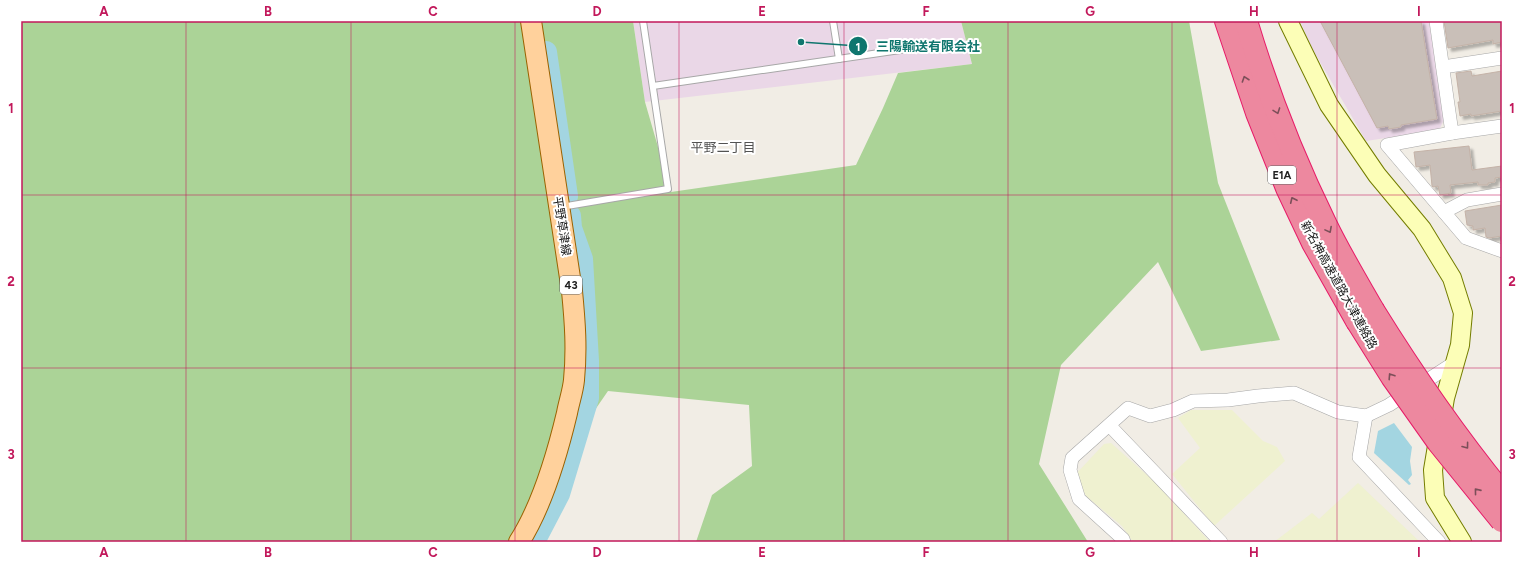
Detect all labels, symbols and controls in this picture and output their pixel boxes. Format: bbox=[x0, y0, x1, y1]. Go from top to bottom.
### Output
text: A bbox=[99, 4, 109, 19]
text: B bbox=[264, 4, 272, 19]
text: C bbox=[428, 4, 438, 19]
text: D bbox=[592, 4, 602, 19]
text: E bbox=[758, 4, 766, 19]
text: F bbox=[922, 4, 930, 19]
text: G bbox=[1085, 4, 1095, 19]
text: H bbox=[1249, 4, 1259, 19]
text: I bbox=[1417, 4, 1421, 19]
callout: 三陽輸送有限会社 bbox=[848, 34, 988, 59]
text: 三陽輸送有限会社 bbox=[876, 39, 980, 54]
text: 1 bbox=[855, 40, 861, 54]
one-way arrow bbox=[1241, 75, 1250, 82]
text: 1 bbox=[8, 101, 14, 116]
text: 1 bbox=[1509, 101, 1515, 116]
one-way arrow bbox=[1272, 107, 1281, 114]
district label: 平野二丁目 bbox=[690, 140, 756, 155]
road number: E1A bbox=[1268, 166, 1296, 184]
street label: 平野草津線 bbox=[550, 195, 574, 257]
one-way arrow bbox=[1289, 196, 1297, 203]
street label: 新名神高速道路大津連絡路 bbox=[1298, 219, 1380, 351]
one-way arrow bbox=[1324, 226, 1331, 233]
text: 2 bbox=[7, 274, 15, 289]
text: 2 bbox=[1508, 274, 1516, 289]
road number: 43 bbox=[560, 276, 582, 294]
one-way arrow bbox=[1389, 373, 1396, 380]
one-way arrow bbox=[1462, 442, 1469, 449]
text: 3 bbox=[7, 447, 15, 462]
text: 3 bbox=[1508, 447, 1516, 462]
one-way arrow bbox=[1475, 489, 1482, 496]
text: A bbox=[99, 545, 109, 560]
text: B bbox=[264, 545, 272, 560]
text: C bbox=[428, 545, 438, 560]
text: D bbox=[592, 545, 602, 560]
text: E bbox=[758, 545, 766, 560]
text: F bbox=[922, 545, 930, 560]
text: G bbox=[1085, 545, 1095, 560]
text: H bbox=[1249, 545, 1259, 560]
text: I bbox=[1417, 545, 1421, 560]

